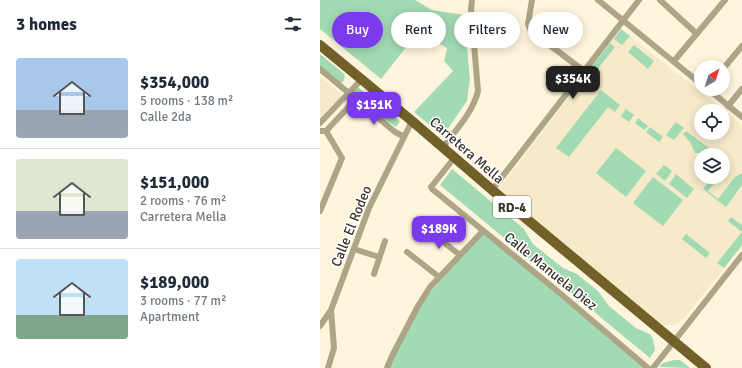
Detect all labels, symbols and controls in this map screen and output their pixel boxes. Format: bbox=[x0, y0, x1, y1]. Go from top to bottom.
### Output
chip: Buy bbox=[332, 12, 383, 48]
chip: Rent bbox=[391, 12, 446, 48]
chip: Filters bbox=[454, 12, 520, 48]
chip: New bbox=[528, 12, 583, 48]
icon: filters bbox=[282, 13, 304, 35]
text: 3 homes bbox=[16, 14, 77, 35]
north arrow bbox=[694, 60, 730, 96]
map controls bbox=[694, 60, 730, 184]
pin: $354K bbox=[545, 66, 601, 100]
text: $354K bbox=[555, 71, 591, 87]
text: $354,000 bbox=[140, 72, 209, 93]
icon: home bbox=[48, 74, 96, 122]
pin: $151K bbox=[346, 92, 402, 126]
text: 5 rooms · 138 m² bbox=[140, 93, 233, 109]
text: $151K bbox=[356, 97, 392, 113]
button: locate bbox=[694, 104, 730, 140]
text: Calle 2da bbox=[140, 109, 192, 125]
street label: Carretera Mella bbox=[426, 113, 507, 187]
button: layers bbox=[694, 148, 730, 184]
text: $151,000 bbox=[140, 172, 209, 193]
icon: home bbox=[48, 175, 96, 223]
street label: Calle El Rodeo bbox=[328, 183, 375, 269]
text: 2 rooms · 76 m² bbox=[140, 193, 226, 209]
road number: RD-4 bbox=[493, 196, 531, 218]
text: Carretera Mella bbox=[140, 209, 226, 225]
pin: $189K bbox=[411, 216, 467, 250]
text: $189K bbox=[421, 221, 457, 237]
street label: Calle Manuela Diez bbox=[501, 229, 601, 314]
text: $189,000 bbox=[140, 272, 209, 293]
icon: home bbox=[48, 275, 96, 323]
text: 3 rooms · 77 m² bbox=[140, 293, 226, 309]
text: Apartment bbox=[140, 309, 200, 325]

